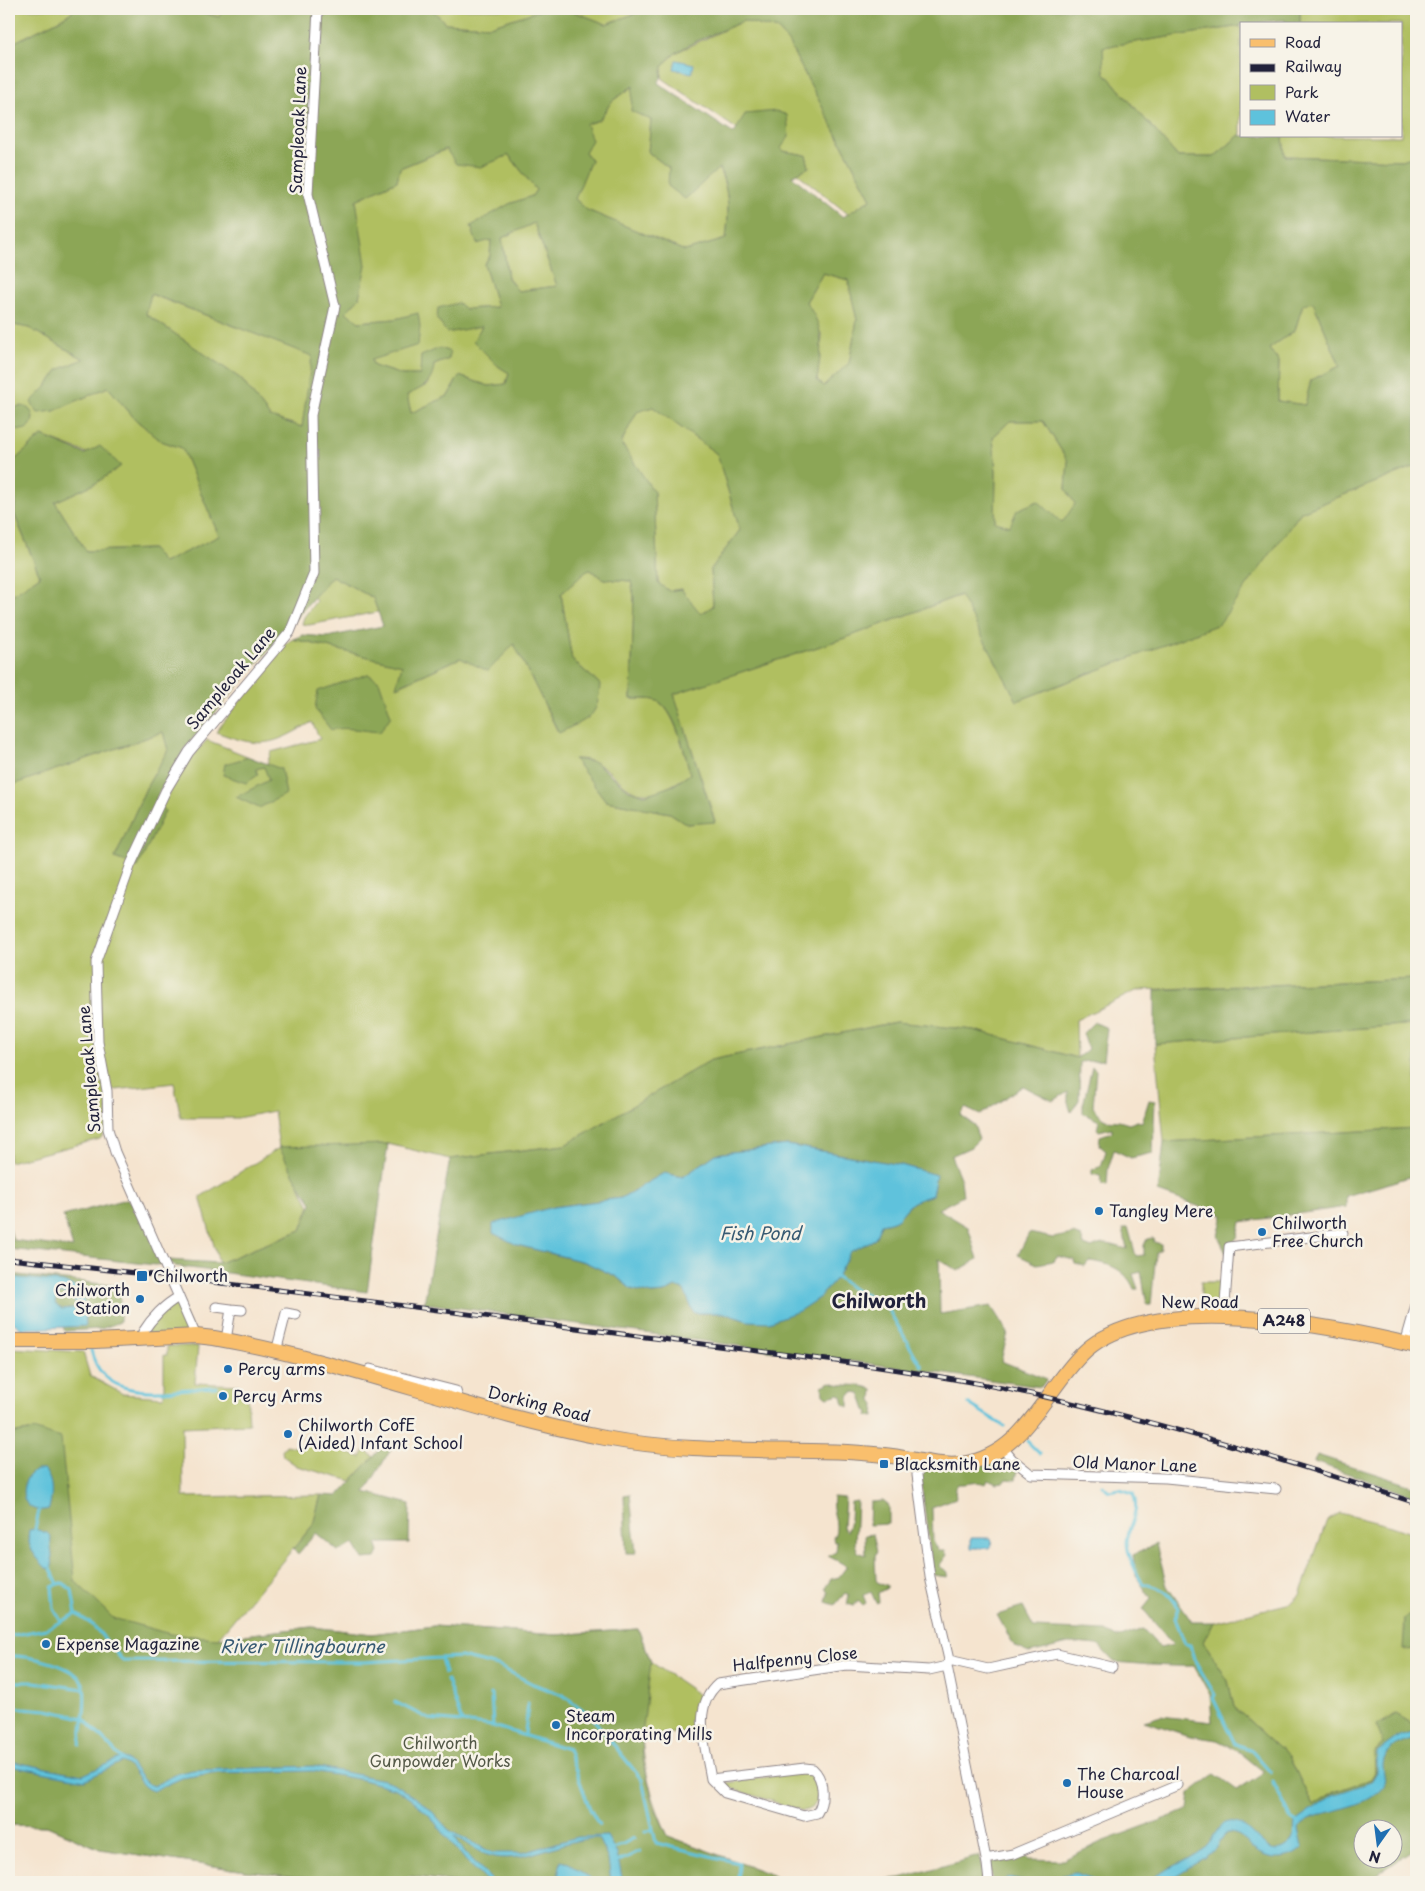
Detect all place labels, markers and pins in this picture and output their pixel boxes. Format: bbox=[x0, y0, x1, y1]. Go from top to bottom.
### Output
place label: Tangley Mere bbox=[1109, 1198, 1213, 1222]
marker: Tangley Mere bbox=[1093, 1205, 1105, 1217]
place label: Chilworth Free Church bbox=[1272, 1210, 1364, 1252]
marker: Chilworth Free Church bbox=[1256, 1226, 1268, 1238]
place label: Chilworth bbox=[153, 1263, 228, 1287]
marker: Chilworth bbox=[135, 1269, 149, 1283]
place label: Chilworth Station bbox=[55, 1277, 130, 1319]
marker: Chilworth Station bbox=[134, 1293, 146, 1305]
place label: Percy arms bbox=[238, 1356, 325, 1380]
marker: Percy arms bbox=[222, 1363, 234, 1375]
place label: Percy Arms bbox=[233, 1383, 322, 1407]
marker: Percy Arms bbox=[217, 1390, 229, 1402]
place label: Chilworth CofE (Aided) Infant School bbox=[298, 1412, 463, 1454]
marker: Chilworth CofE (Aided) Infant School bbox=[282, 1428, 294, 1440]
place label: Blacksmith Lane bbox=[894, 1451, 1021, 1475]
marker: Blacksmith Lane bbox=[878, 1458, 890, 1470]
place label: Expense Magazine bbox=[56, 1631, 200, 1655]
marker: Expense Magazine bbox=[40, 1638, 52, 1650]
place label: Steam Incorporating Mills bbox=[566, 1703, 712, 1745]
marker: Steam Incorporating Mills bbox=[550, 1719, 562, 1731]
place label: The Charcoal House bbox=[1077, 1761, 1180, 1803]
marker: The Charcoal House bbox=[1061, 1777, 1073, 1789]

